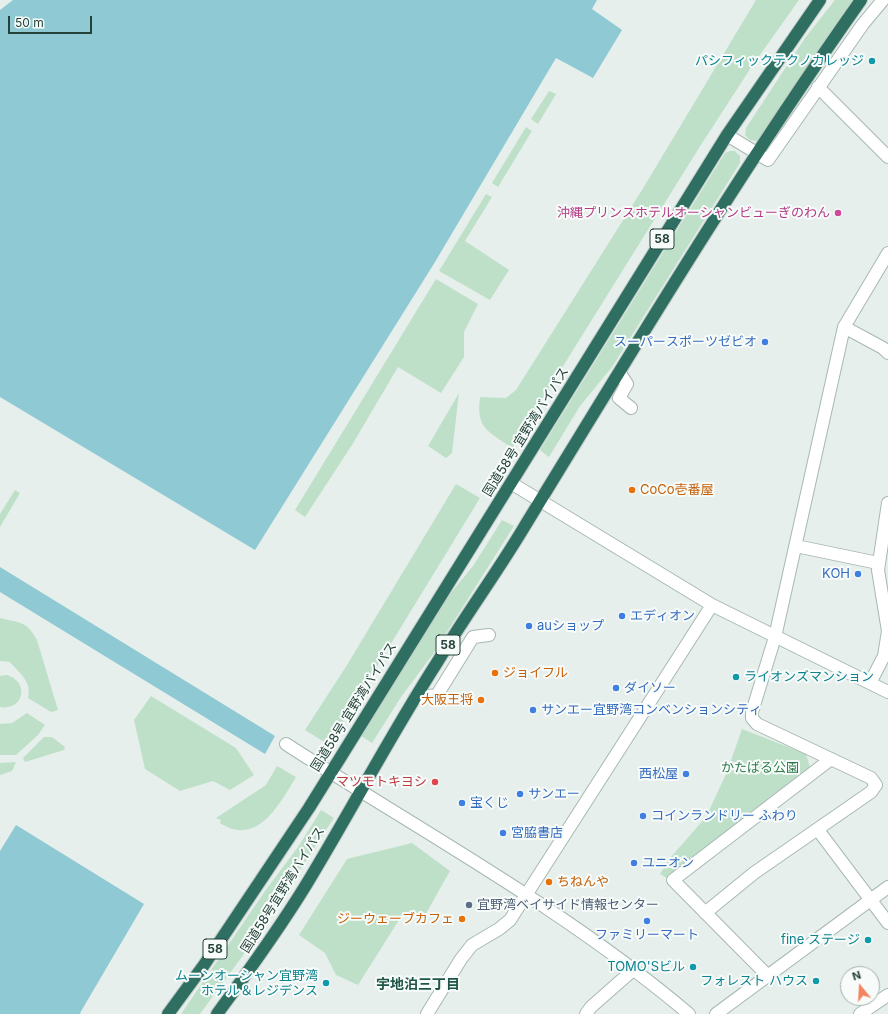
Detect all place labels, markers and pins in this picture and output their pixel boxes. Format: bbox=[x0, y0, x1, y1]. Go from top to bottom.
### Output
place label: パシフィックテクノカレッジ bbox=[695, 53, 864, 69]
marker: パシフィックテクノカレッジ bbox=[867, 56, 877, 66]
place label: 沖縄プリンスホテルオーシャンビューぎのわん bbox=[557, 205, 830, 221]
marker: 沖縄プリンスホテルオーシャンビューぎのわん bbox=[833, 208, 843, 218]
place label: スーパースポーツゼビオ bbox=[614, 334, 757, 350]
marker: スーパースポーツゼビオ bbox=[760, 337, 770, 347]
place label: CoCo壱番屋 bbox=[640, 482, 714, 498]
marker: CoCo壱番屋 bbox=[627, 485, 637, 495]
place label: KOH bbox=[822, 566, 850, 582]
marker: KOH bbox=[853, 569, 863, 579]
place label: エディオン bbox=[630, 608, 695, 624]
marker: エディオン bbox=[617, 611, 627, 621]
place label: auショップ bbox=[537, 618, 604, 634]
marker: auショップ bbox=[524, 621, 534, 631]
place label: ジョイフル bbox=[503, 665, 568, 681]
marker: ジョイフル bbox=[490, 668, 500, 678]
place label: ライオンズマンション bbox=[744, 669, 874, 685]
marker: ライオンズマンション bbox=[731, 672, 741, 682]
place label: ダイソー bbox=[624, 680, 676, 696]
marker: ダイソー bbox=[611, 683, 621, 693]
place label: 大阪王将 bbox=[421, 692, 473, 708]
marker: 大阪王将 bbox=[476, 695, 486, 705]
place label: サンエー宜野湾コンベンションシティ bbox=[541, 702, 762, 718]
marker: サンエー宜野湾コンベンションシティ bbox=[528, 705, 538, 715]
place label: 西松屋 bbox=[639, 766, 678, 782]
marker: 西松屋 bbox=[681, 769, 691, 779]
place label: マツモトキヨシ bbox=[336, 774, 427, 790]
marker: マツモトキヨシ bbox=[430, 777, 440, 787]
place label: サンエー bbox=[528, 786, 580, 802]
marker: サンエー bbox=[515, 789, 525, 799]
place label: 宝くじ bbox=[470, 795, 509, 811]
marker: 宝くじ bbox=[457, 798, 467, 808]
place label: コインランドリー ふわり bbox=[651, 808, 798, 824]
marker: コインランドリー ふわり bbox=[638, 811, 648, 821]
place label: 宮脇書店 bbox=[511, 825, 563, 841]
marker: 宮脇書店 bbox=[498, 828, 508, 838]
place label: ユニオン bbox=[642, 855, 694, 871]
marker: ユニオン bbox=[629, 858, 639, 868]
place label: ちねんや bbox=[557, 874, 609, 890]
marker: ちねんや bbox=[544, 877, 554, 887]
place label: 宜野湾ベイサイド情報センター bbox=[477, 897, 659, 913]
marker: 宜野湾ベイサイド情報センター bbox=[464, 900, 474, 910]
place label: ジーウェーブカフェ bbox=[337, 911, 454, 927]
marker: ジーウェーブカフェ bbox=[457, 914, 467, 924]
marker: ファミリーマート bbox=[642, 916, 652, 926]
place label: ファミリーマート bbox=[595, 927, 699, 943]
place label: fine ステージ bbox=[781, 932, 860, 948]
marker: fine ステージ bbox=[863, 935, 873, 945]
place label: TOMO'Sビル bbox=[607, 959, 685, 975]
marker: TOMO'Sビル bbox=[688, 962, 698, 972]
place label: ムーンオーシャン宜野湾 ホテル＆レジデンス bbox=[175, 968, 318, 999]
place label: フォレスト ハウス bbox=[700, 973, 808, 989]
marker: フォレスト ハウス bbox=[811, 976, 821, 986]
marker: ムーンオーシャン宜野湾 ホテル＆レジデンス bbox=[321, 978, 331, 988]

